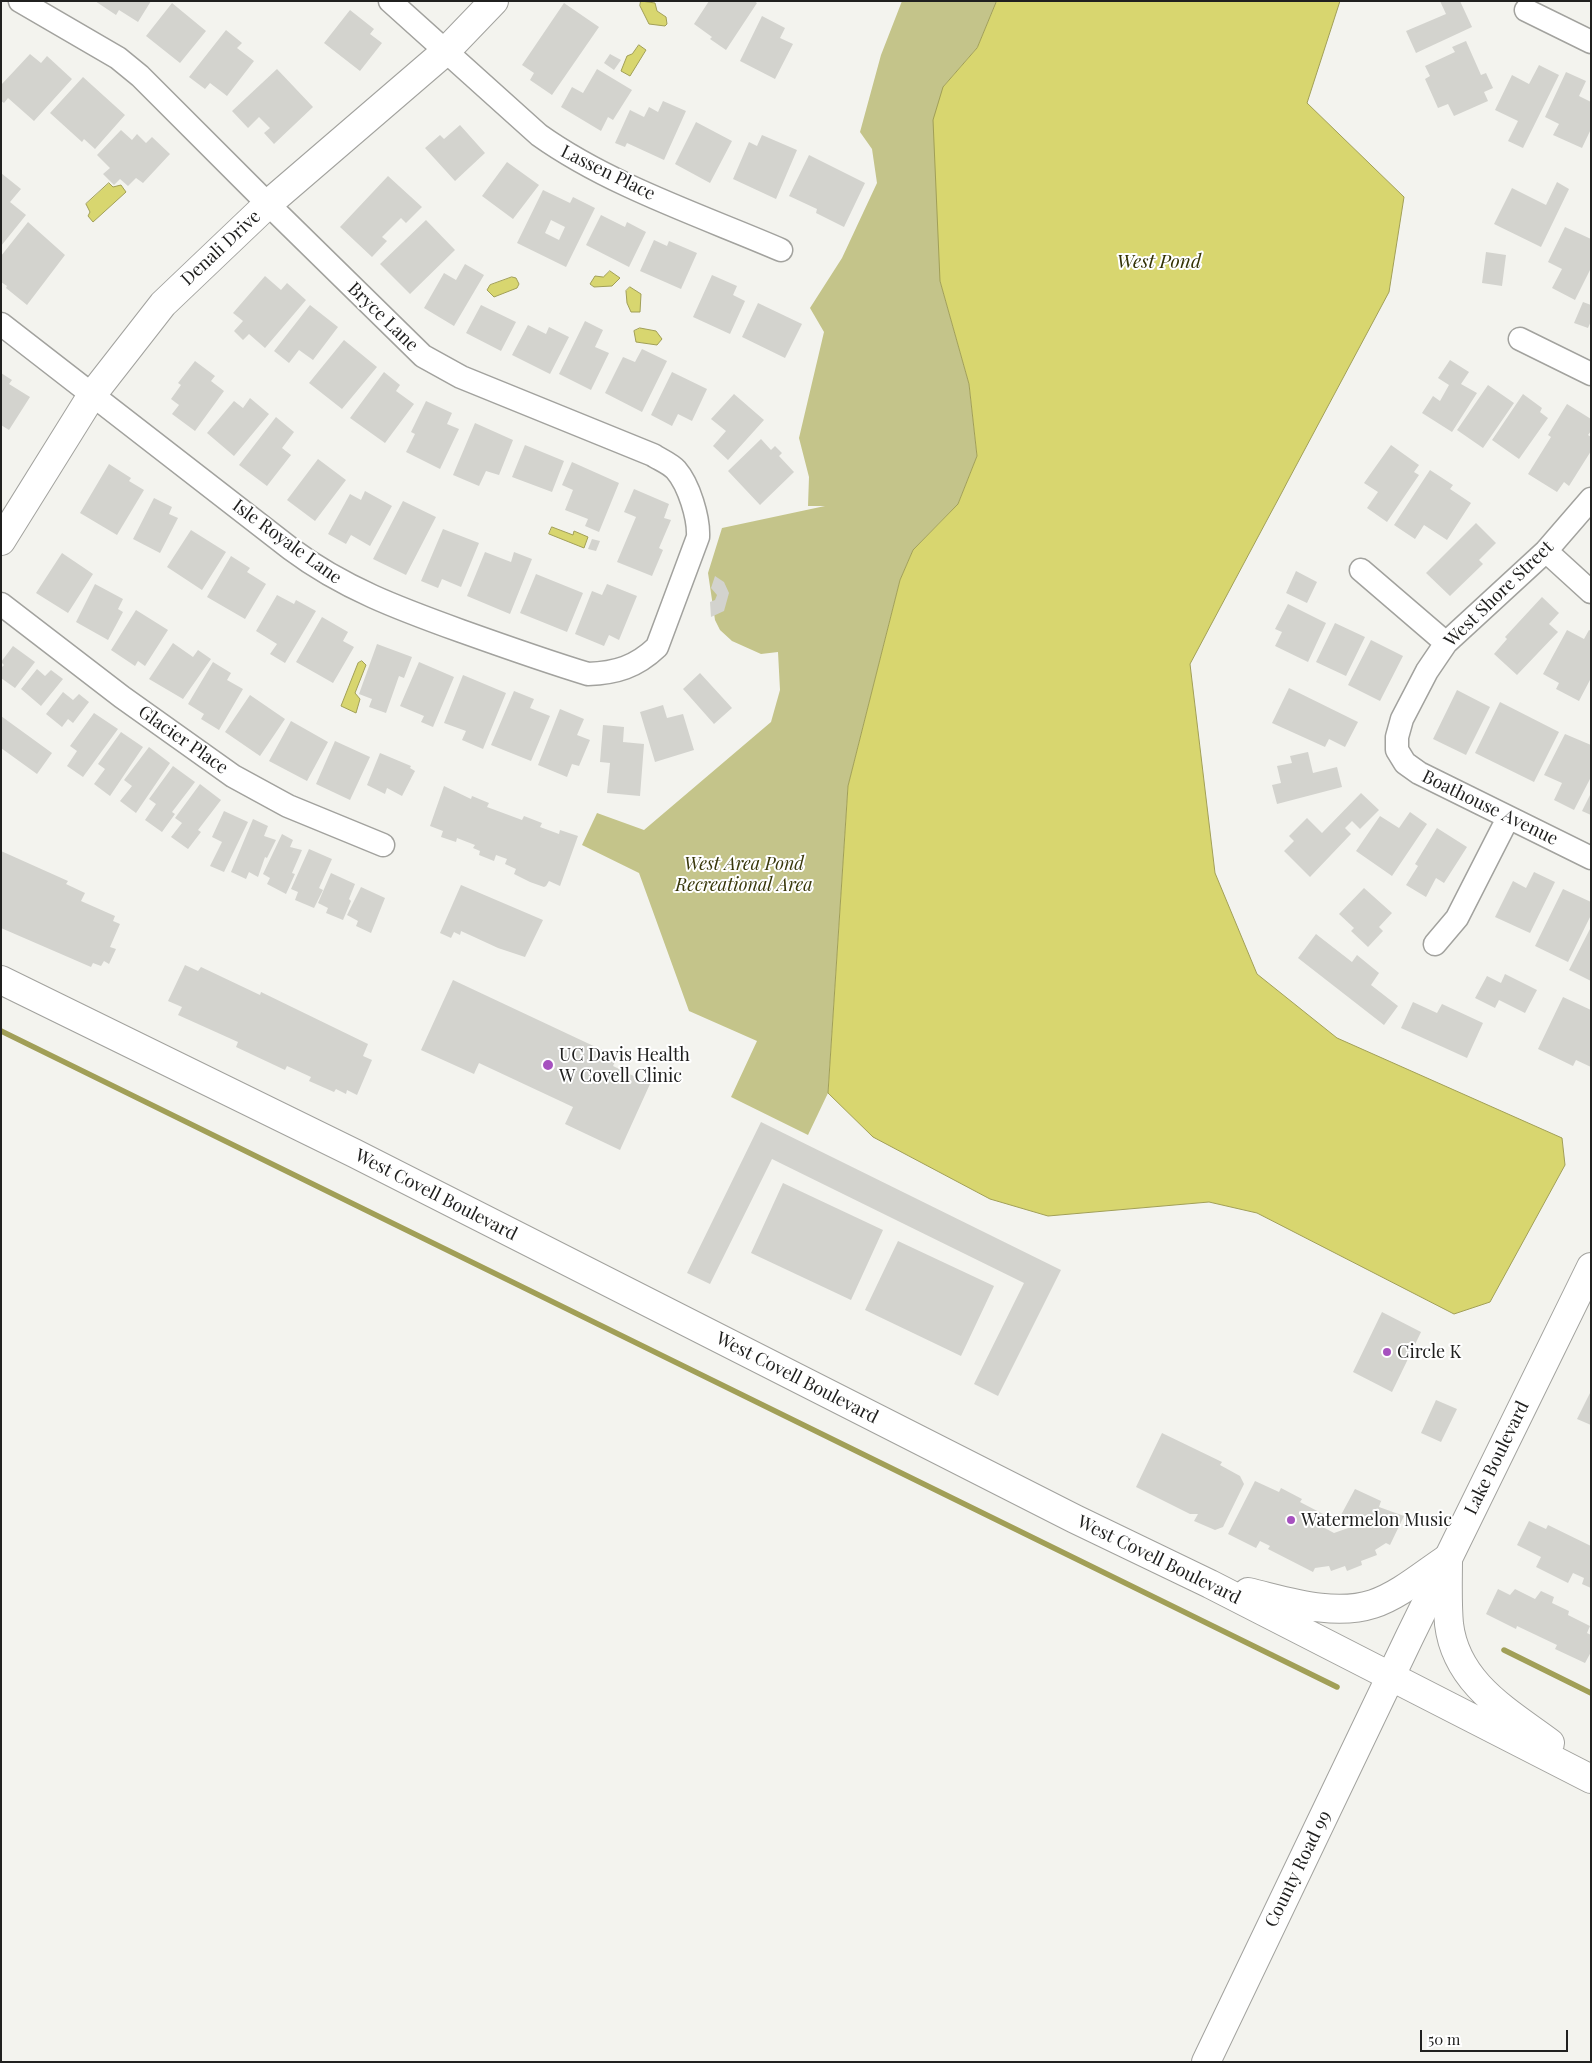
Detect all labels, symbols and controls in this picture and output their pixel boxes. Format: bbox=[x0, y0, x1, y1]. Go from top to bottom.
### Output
street label: Lassen Place bbox=[557, 141, 659, 205]
street label: Denali Drive bbox=[177, 206, 265, 290]
water label: West Pond bbox=[1117, 251, 1201, 273]
street label: Bryce Lane bbox=[343, 278, 423, 356]
street label: Isle Royale Lane bbox=[228, 495, 346, 589]
street label: West Shore Street bbox=[1440, 537, 1558, 651]
street label: Glacier Place bbox=[134, 701, 232, 779]
street label: Boathouse Avenue bbox=[1419, 766, 1561, 850]
park label: West Area Pond Recreational Area bbox=[675, 853, 813, 896]
place label: UC Davis Health W Covell Clinic bbox=[559, 1044, 690, 1086]
marker: UC Davis Health W Covell Clinic bbox=[541, 1058, 555, 1072]
street label: West Covell Boulevard bbox=[351, 1145, 521, 1245]
street label: West Covell Boulevard bbox=[712, 1328, 882, 1428]
place label: Circle K bbox=[1397, 1341, 1461, 1363]
marker: Circle K bbox=[1381, 1346, 1393, 1358]
street label: Lake Boulevard bbox=[1460, 1398, 1534, 1518]
place label: Watermelon Music bbox=[1301, 1509, 1452, 1531]
street label: West Covell Boulevard bbox=[1074, 1511, 1244, 1609]
marker: Watermelon Music bbox=[1285, 1514, 1297, 1526]
street label: County Road 99 bbox=[1260, 1807, 1336, 1931]
scale bar bbox=[1422, 2020, 1570, 2052]
text: 50 m bbox=[1428, 2029, 1460, 2049]

